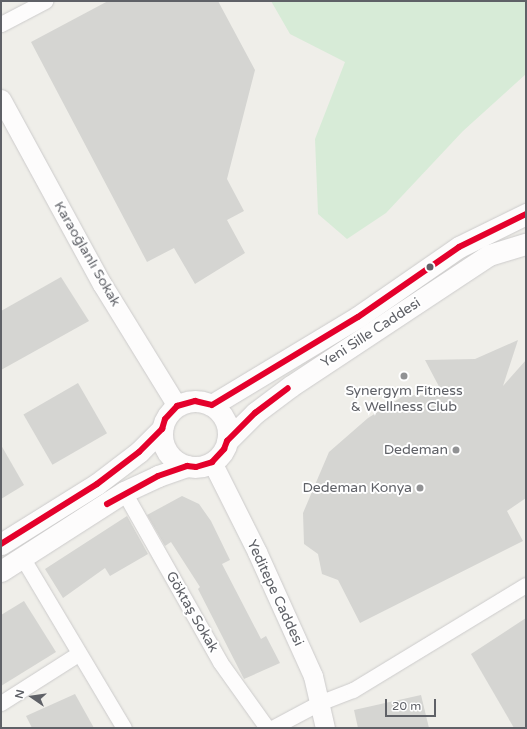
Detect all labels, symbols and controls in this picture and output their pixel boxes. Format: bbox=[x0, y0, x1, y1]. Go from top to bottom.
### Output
street label: Karaoğlanlı Sokak bbox=[50, 199, 124, 309]
unlabelled marker bbox=[425, 262, 435, 272]
street label: Yeni Sille Caddesi bbox=[318, 295, 424, 371]
marker: Synergym Fitness & Wellness Club bbox=[399, 371, 409, 381]
place label: Synergym Fitness & Wellness Club bbox=[345, 383, 463, 416]
place label: Dedeman bbox=[384, 442, 448, 458]
marker: Dedeman bbox=[451, 445, 461, 455]
place label: Dedeman Konya bbox=[303, 480, 412, 496]
marker: Dedeman Konya bbox=[415, 483, 425, 493]
street label: Yeditepe Caddesi bbox=[243, 537, 307, 649]
street label: Göktaş Sokak bbox=[162, 569, 222, 655]
north arrow bbox=[12, 677, 52, 717]
text: N bbox=[12, 688, 27, 700]
scale bar bbox=[387, 691, 438, 717]
text: 20 m bbox=[392, 699, 421, 713]

